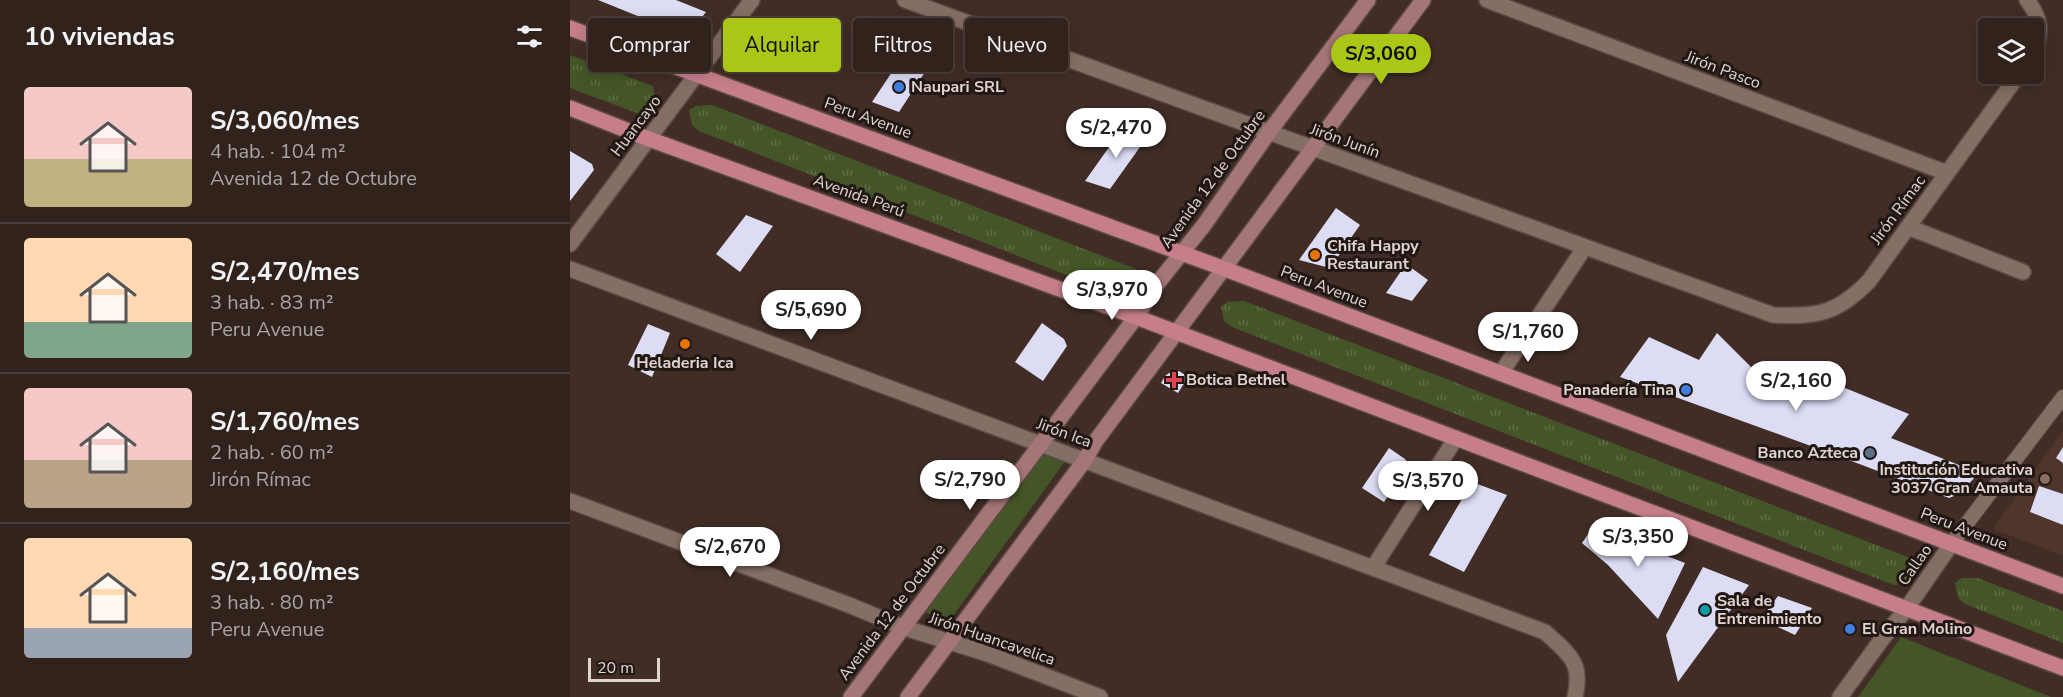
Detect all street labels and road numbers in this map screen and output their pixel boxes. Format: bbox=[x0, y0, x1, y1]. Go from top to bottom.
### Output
street label: Jirón Pasco bbox=[1681, 45, 1764, 94]
street label: Huancayo bbox=[606, 91, 666, 161]
street label: Peru Avenue bbox=[821, 92, 915, 144]
street label: Avenida 12 de Octubre bbox=[1155, 106, 1271, 252]
street label: Jirón Junín bbox=[1306, 118, 1383, 164]
street label: Avenida Perú bbox=[810, 169, 908, 223]
street label: Jirón Rímac bbox=[1865, 170, 1931, 250]
street label: Peru Avenue bbox=[1277, 260, 1371, 314]
street label: Jirón Ica bbox=[1033, 413, 1094, 453]
street label: Peru Avenue bbox=[1917, 502, 2011, 556]
street label: Avenida 12 de Octubre bbox=[833, 539, 951, 685]
street label: Callao bbox=[1893, 540, 1937, 590]
street label: Jirón Huancavelica bbox=[925, 607, 1058, 671]

